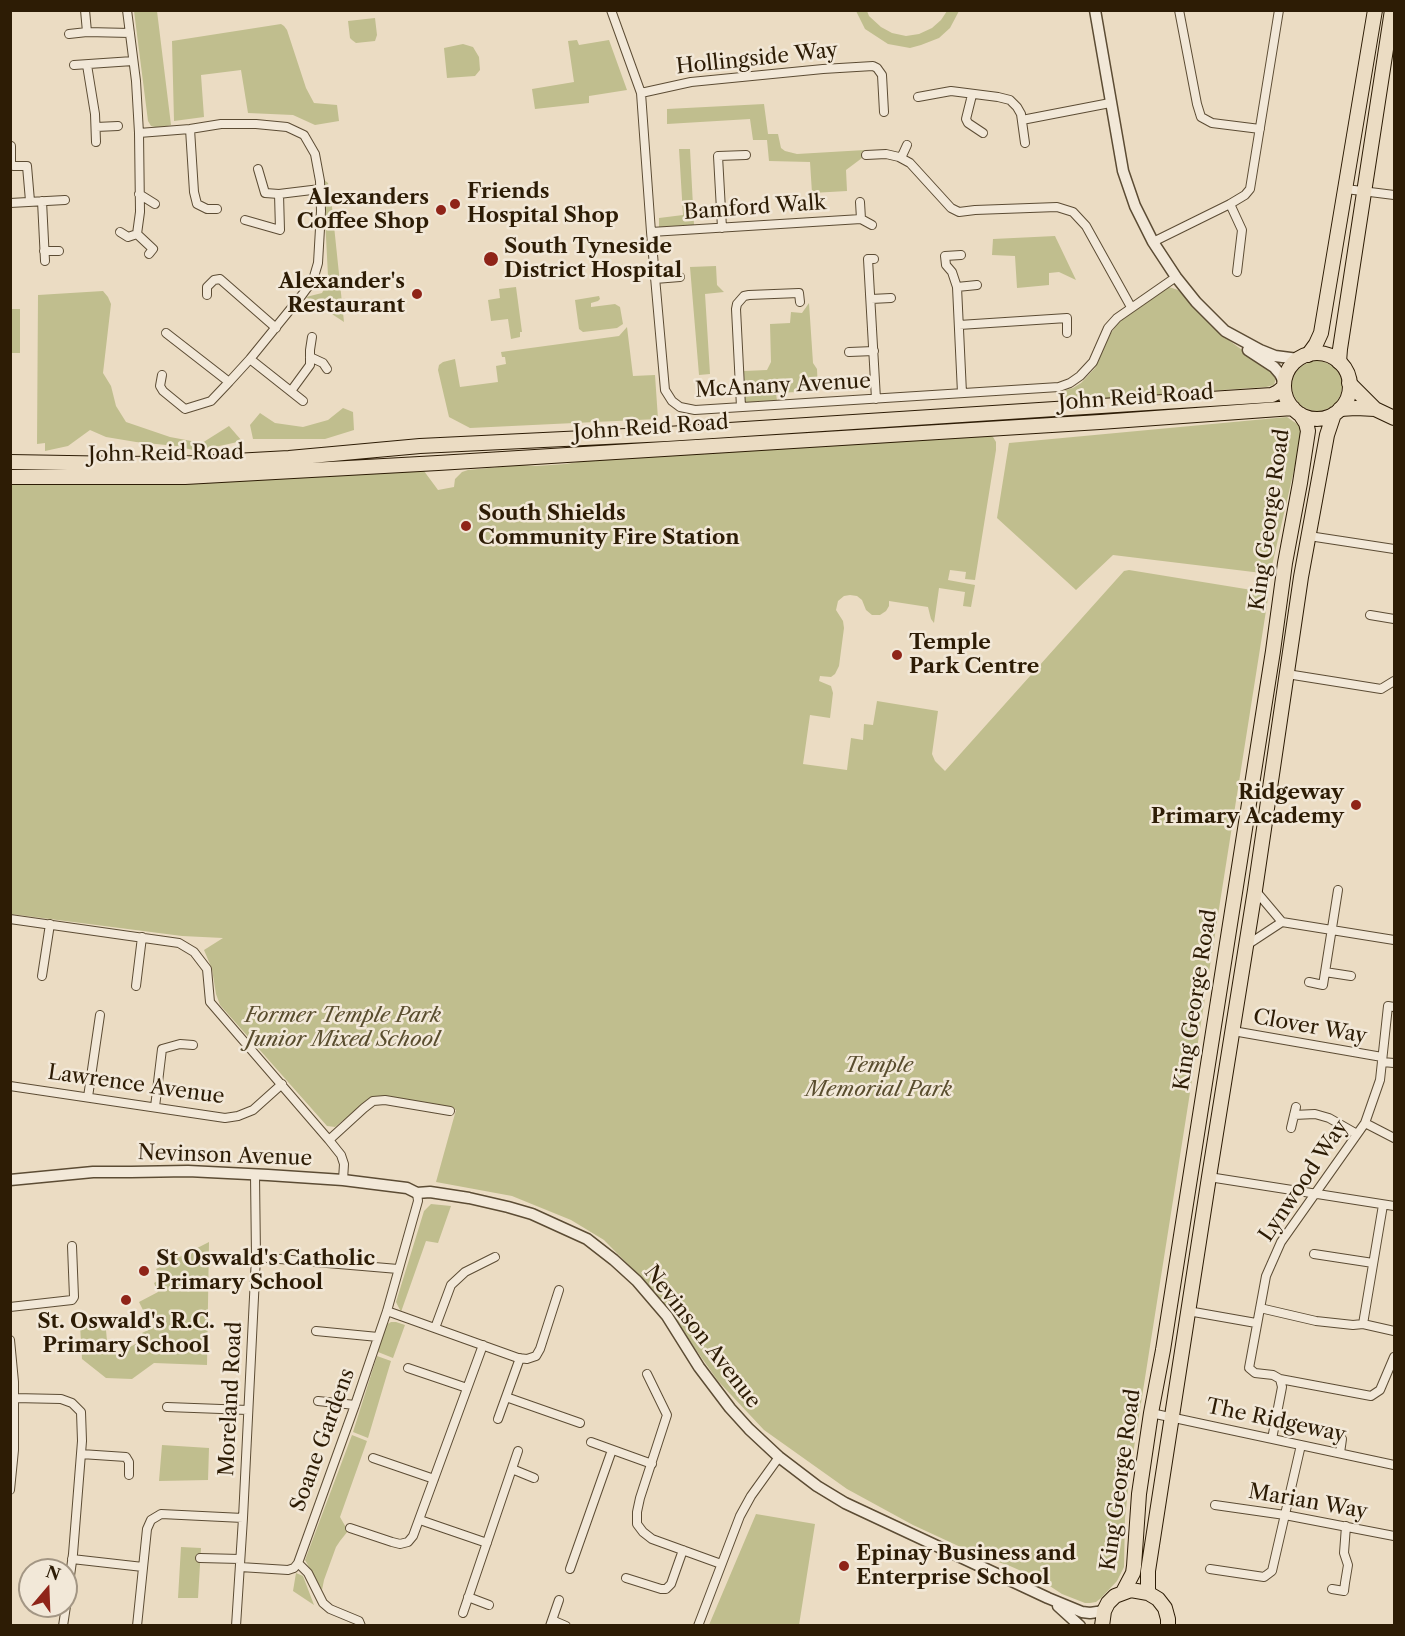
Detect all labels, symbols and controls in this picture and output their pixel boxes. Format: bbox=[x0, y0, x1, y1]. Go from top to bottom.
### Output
street label: Hollingside Way bbox=[675, 38, 839, 80]
place label: Friends Hospital Shop bbox=[467, 179, 619, 229]
place label: Alexanders Coffee Shop bbox=[297, 185, 429, 235]
street label: Bamford Walk bbox=[683, 190, 827, 226]
marker: Friends Hospital Shop bbox=[448, 197, 462, 211]
marker: Alexanders Coffee Shop bbox=[434, 203, 448, 217]
place label: South Tyneside District Hospital bbox=[504, 234, 682, 284]
marker: South Tyneside District Hospital bbox=[482, 250, 500, 268]
place label: Alexander's Restaurant bbox=[279, 269, 405, 319]
marker: Alexander's Restaurant bbox=[410, 287, 424, 301]
street label: McAnany Avenue bbox=[694, 369, 872, 403]
street label: John Reid Road bbox=[1057, 380, 1215, 416]
street label: John Reid Road bbox=[572, 410, 730, 446]
street label: King George Road bbox=[1245, 428, 1295, 612]
street label: John Reid Road bbox=[88, 440, 244, 468]
place label: South Shields Community Fire Station bbox=[478, 501, 740, 551]
marker: South Shields Community Fire Station bbox=[459, 519, 473, 533]
place label: Temple Park Centre bbox=[909, 630, 1039, 680]
marker: Temple Park Centre bbox=[890, 648, 904, 662]
place label: Ridgeway Primary Academy bbox=[1151, 780, 1344, 830]
marker: Ridgeway Primary Academy bbox=[1349, 798, 1363, 812]
street label: King George Road bbox=[1169, 908, 1223, 1092]
park label: Former Temple Park Junior Mixed School bbox=[245, 1003, 441, 1053]
street label: Clover Way bbox=[1251, 1005, 1369, 1049]
park label: Temple Memorial Park bbox=[806, 1053, 952, 1103]
street label: Lawrence Avenue bbox=[46, 1060, 226, 1110]
street label: Lynwood Way bbox=[1254, 1115, 1354, 1247]
street label: Nevinson Avenue bbox=[137, 1140, 313, 1172]
place label: St Oswald's Catholic Primary School bbox=[156, 1246, 375, 1296]
street label: Nevinson Avenue bbox=[638, 1260, 766, 1414]
marker: St Oswald's Catholic Primary School bbox=[137, 1264, 151, 1278]
marker: St. Oswald's R.C. Primary School bbox=[119, 1293, 133, 1307]
place label: St. Oswald's R.C. Primary School bbox=[37, 1309, 215, 1359]
street label: Moreland Road bbox=[214, 1321, 248, 1477]
street label: Soane Gardens bbox=[285, 1365, 361, 1515]
street label: King George Road bbox=[1096, 1388, 1146, 1572]
street label: The Ridgeway bbox=[1204, 1394, 1348, 1448]
street label: Marian Way bbox=[1246, 1479, 1370, 1525]
place label: Epinay Business and Enterprise School bbox=[856, 1541, 1076, 1591]
north arrow bbox=[18, 1558, 78, 1618]
marker: Epinay Business and Enterprise School bbox=[837, 1559, 851, 1573]
text: N bbox=[43, 1561, 63, 1585]

